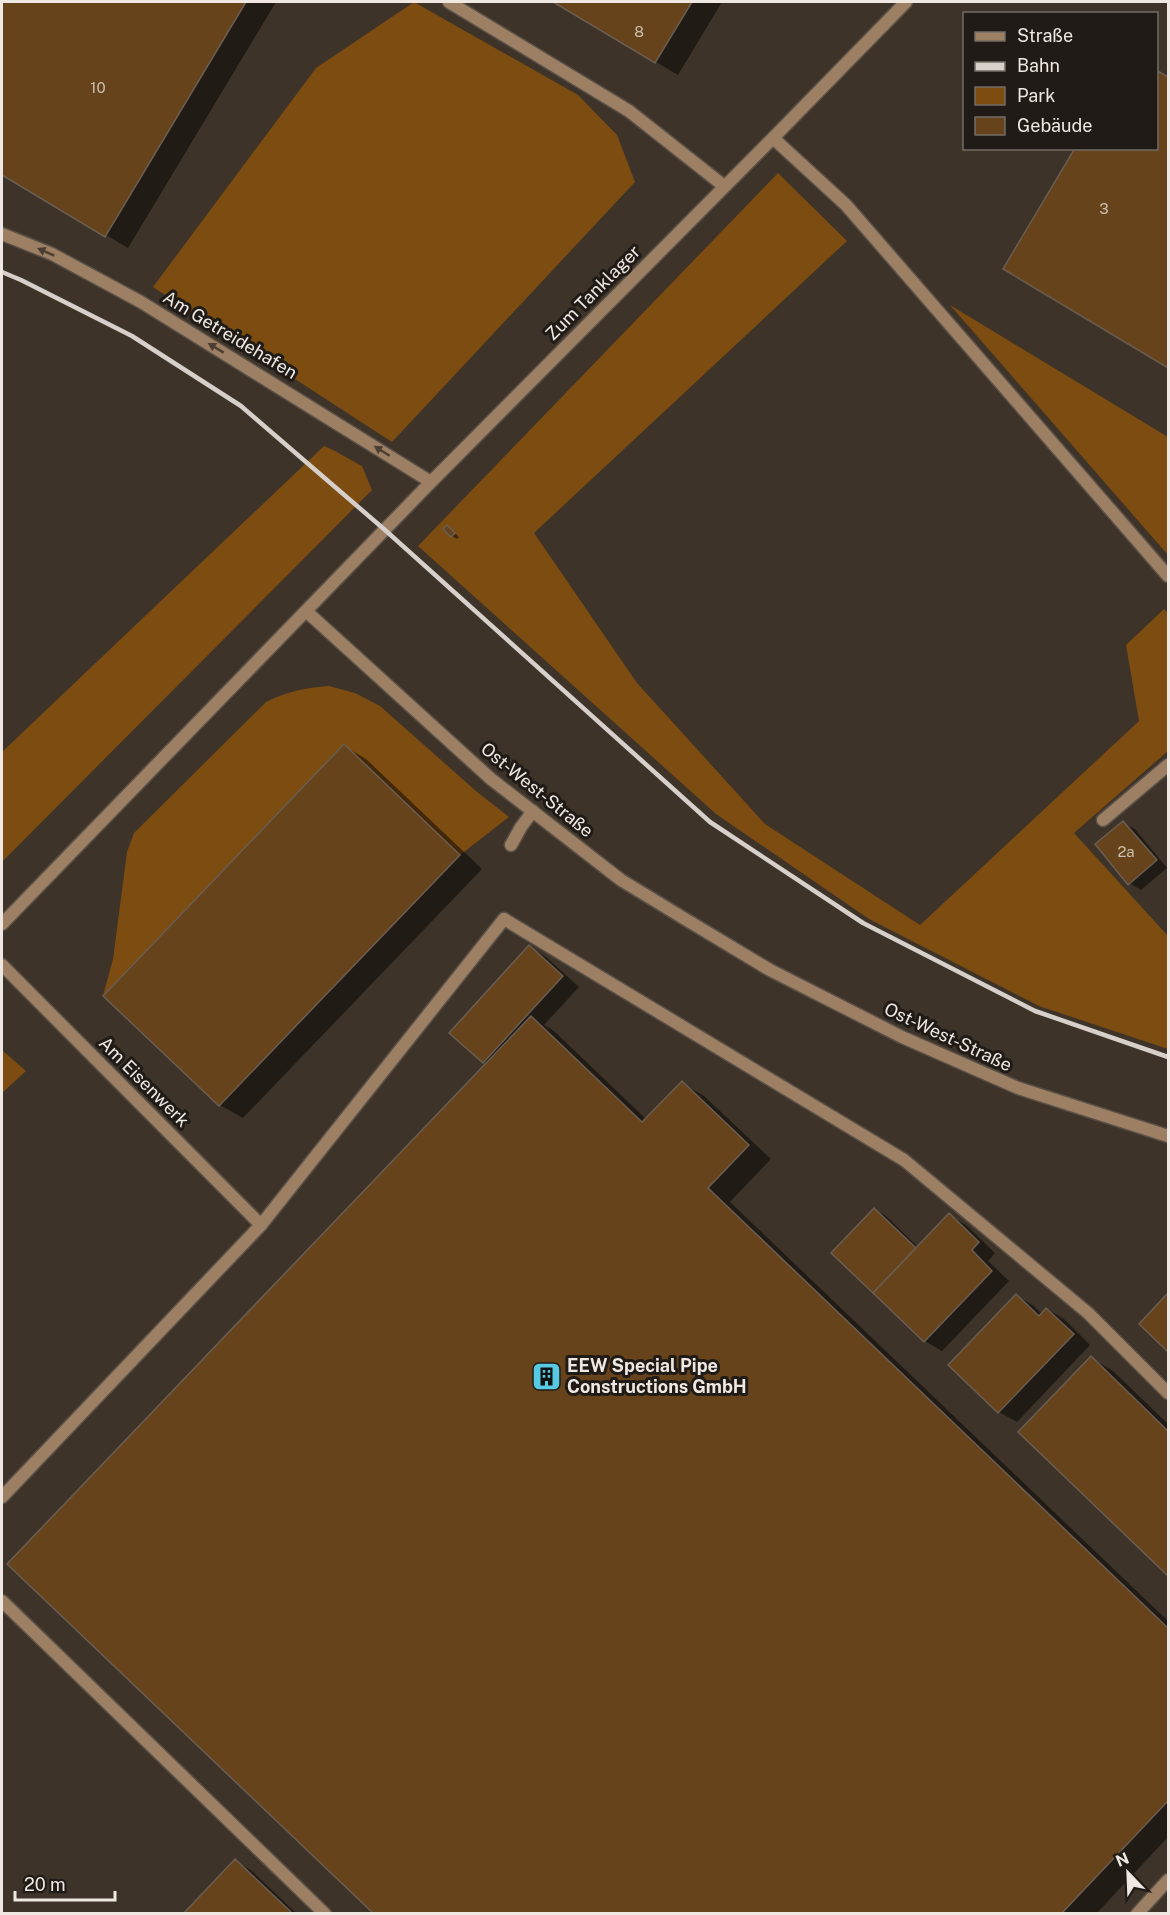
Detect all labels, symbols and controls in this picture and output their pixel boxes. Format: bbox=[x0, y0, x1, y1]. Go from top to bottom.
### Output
legend bbox=[963, 12, 1158, 150]
house number: 8 bbox=[634, 23, 644, 40]
text: Straße bbox=[1017, 25, 1073, 46]
text: Bahn bbox=[1017, 55, 1060, 76]
house number: 10 bbox=[90, 79, 106, 96]
text: Park bbox=[1017, 85, 1055, 106]
text: Gebäude bbox=[1017, 115, 1092, 136]
house number: 3 bbox=[1099, 200, 1109, 217]
street label: Zum Tanklager bbox=[541, 241, 644, 344]
one-way arrow bbox=[37, 247, 55, 257]
street label: Am Getreidehafen bbox=[159, 286, 301, 383]
one-way arrow bbox=[208, 343, 224, 354]
one-way arrow bbox=[374, 445, 390, 456]
street label: Ost-West-Straße bbox=[477, 738, 598, 841]
house number: 2a bbox=[1117, 843, 1135, 860]
street label: Ost-West-Straße bbox=[881, 998, 1015, 1075]
street label: Am Eisenwerk bbox=[95, 1032, 194, 1131]
place label: EEW Special Pipe Constructions GmbH bbox=[567, 1355, 747, 1397]
building icon: EEW Special Pipe Constructions GmbH bbox=[530, 1360, 562, 1392]
north arrow bbox=[1098, 1843, 1158, 1903]
text: N bbox=[1113, 1848, 1132, 1871]
scale bar bbox=[15, 1864, 116, 1902]
text: 20 m bbox=[24, 1874, 66, 1895]

